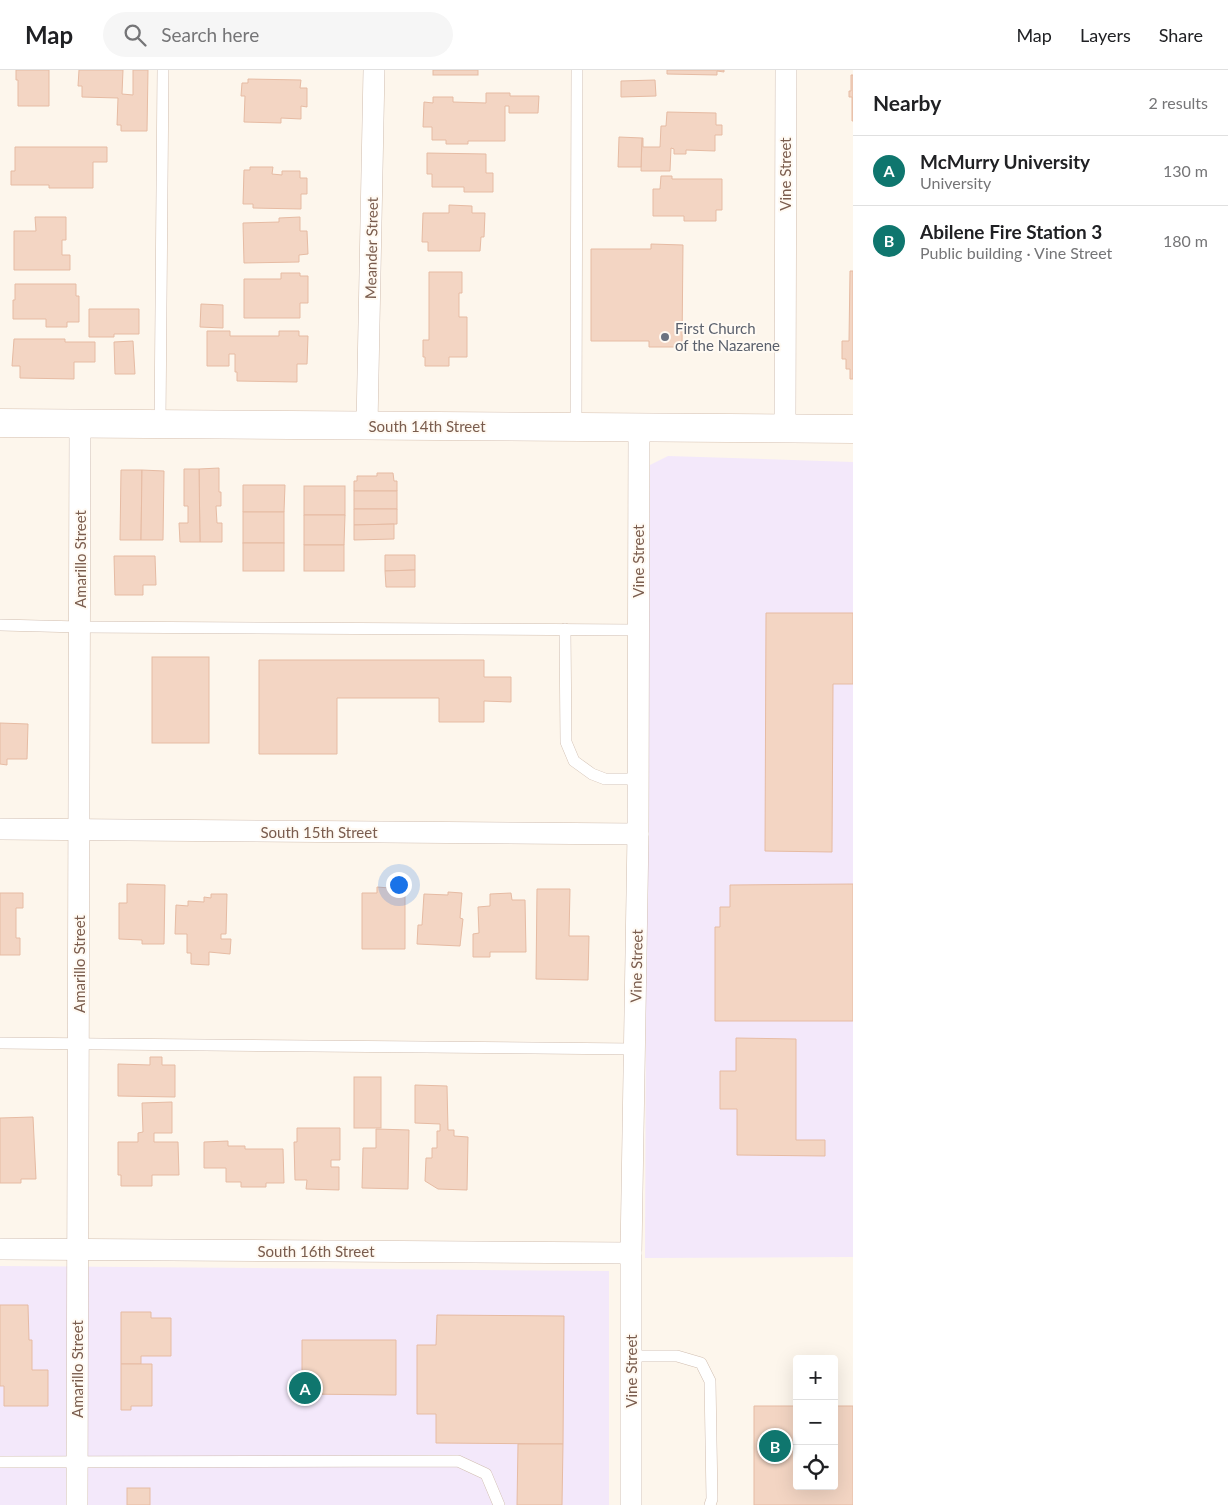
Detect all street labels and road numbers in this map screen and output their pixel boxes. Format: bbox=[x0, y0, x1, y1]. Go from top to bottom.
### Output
street label: Vine Street bbox=[776, 137, 794, 211]
street label: Meander Street bbox=[361, 196, 381, 299]
street label: South 14th Street bbox=[368, 417, 486, 435]
street label: Amarillo Street bbox=[71, 509, 89, 608]
street label: Vine Street bbox=[629, 524, 647, 598]
street label: South 15th Street bbox=[260, 823, 378, 841]
street label: Amarillo Street bbox=[70, 914, 88, 1013]
street label: Vine Street bbox=[626, 929, 646, 1003]
street label: South 16th Street bbox=[257, 1242, 375, 1260]
street label: Amarillo Street bbox=[68, 1319, 86, 1418]
street label: Vine Street bbox=[622, 1334, 640, 1408]

